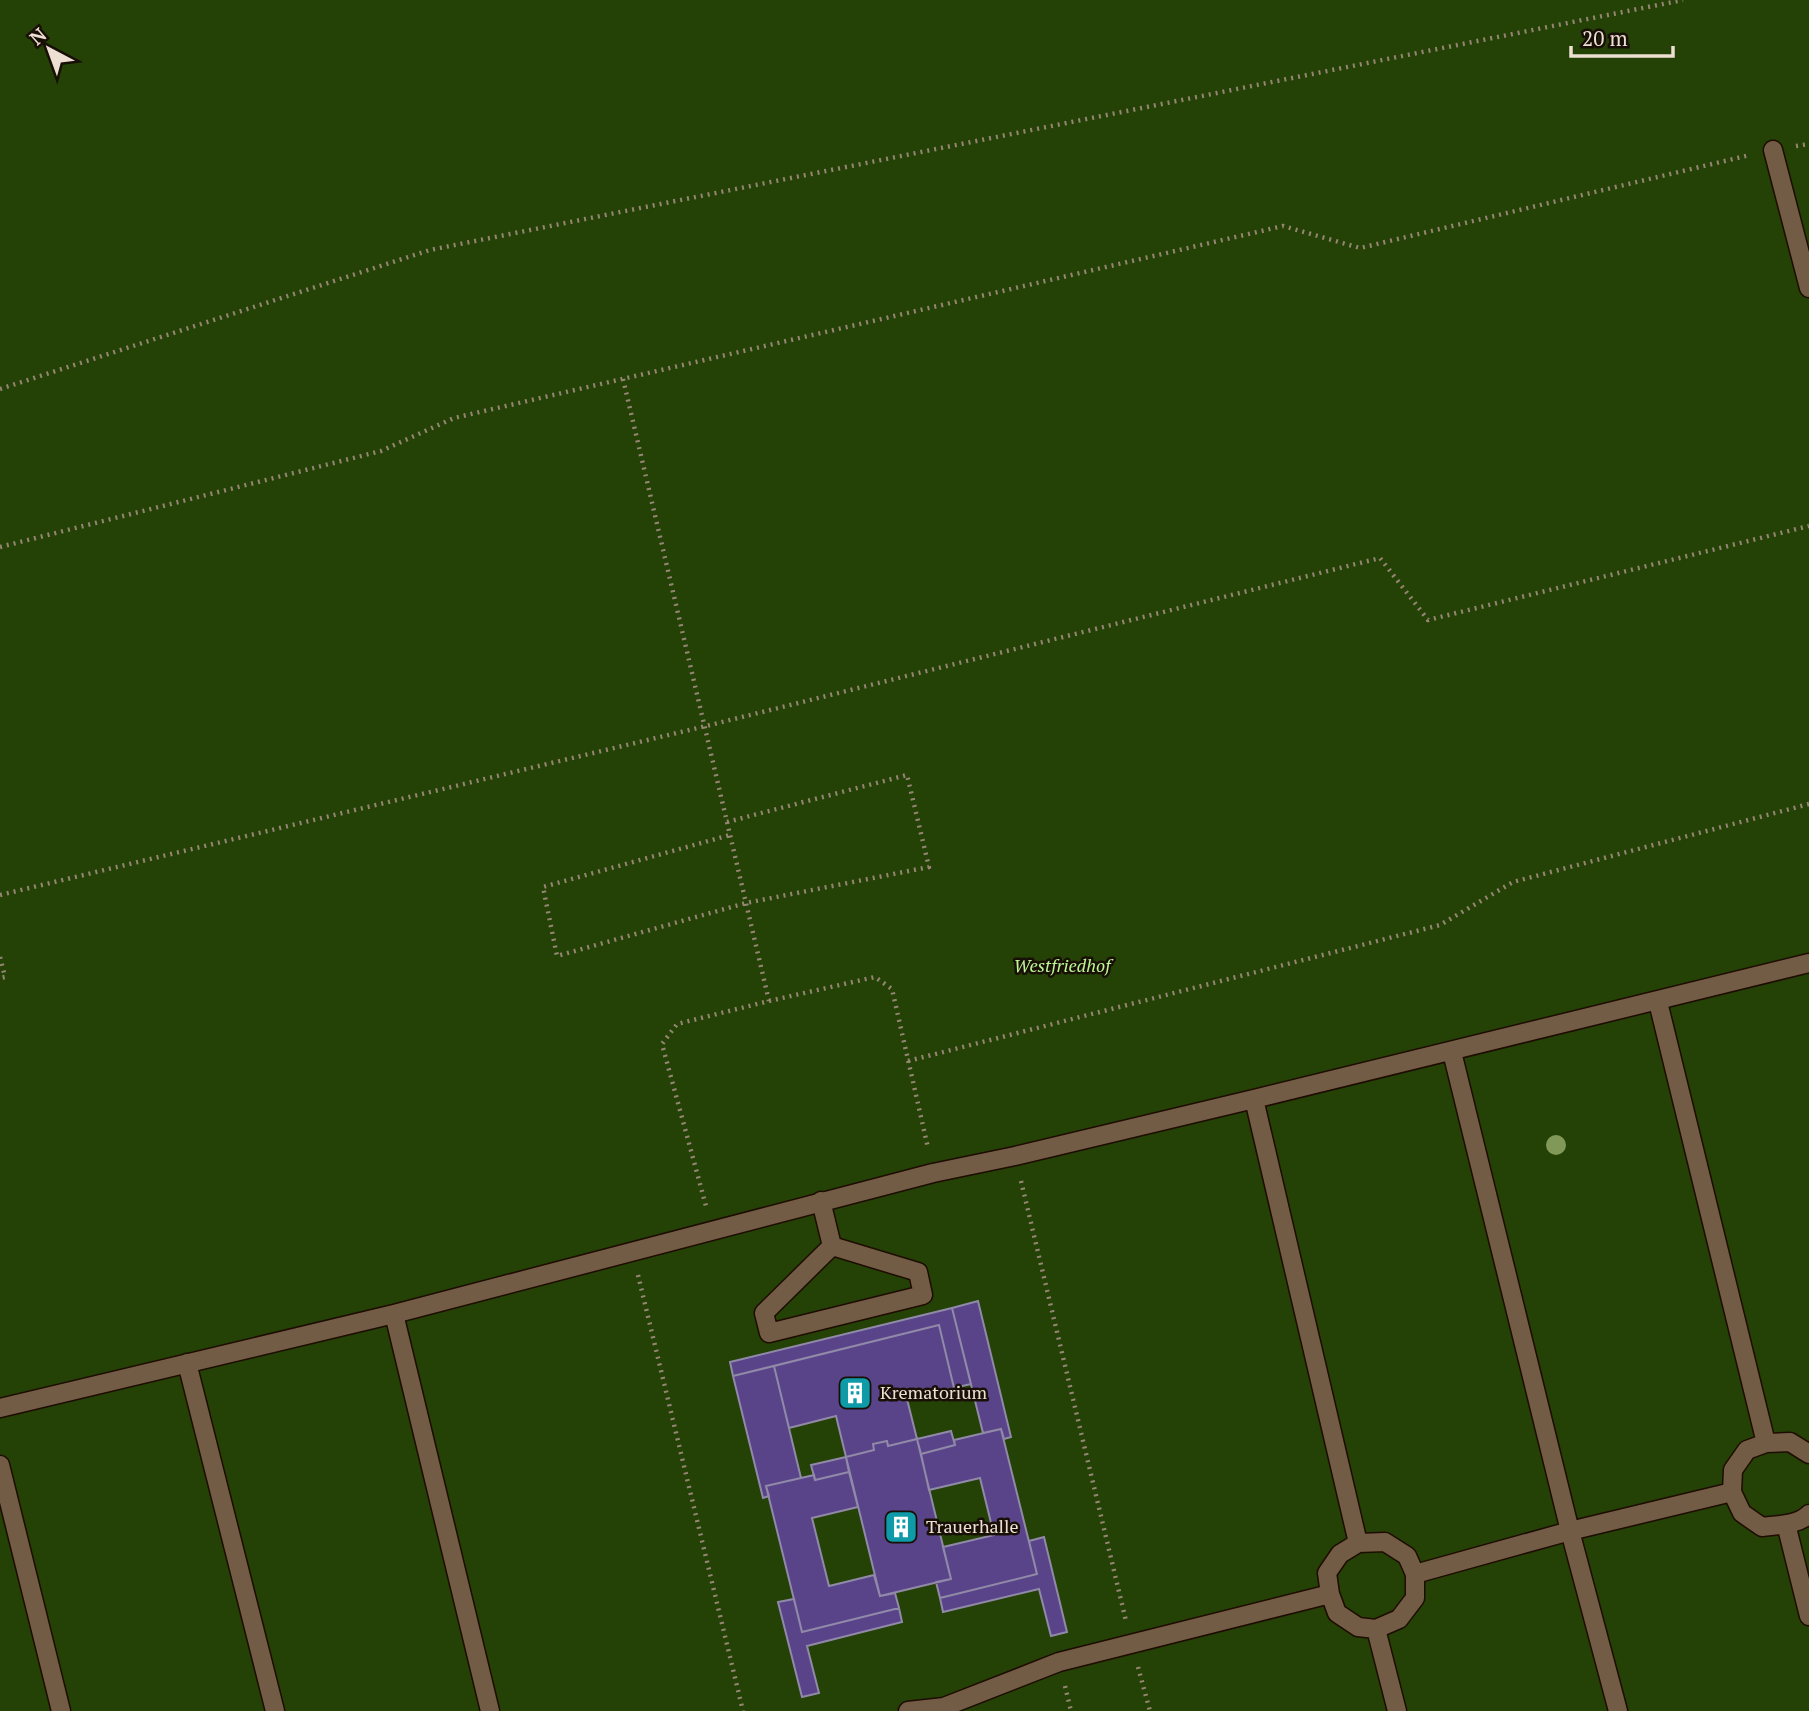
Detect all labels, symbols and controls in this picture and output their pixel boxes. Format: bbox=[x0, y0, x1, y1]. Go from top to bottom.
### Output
north arrow bbox=[14, 14, 84, 84]
scale bar bbox=[1571, 14, 1672, 58]
text: N bbox=[24, 21, 52, 50]
text: 20 m bbox=[1582, 24, 1628, 52]
park label: Westfriedhof bbox=[1013, 953, 1114, 977]
building icon: Krematorium bbox=[836, 1374, 874, 1412]
place label: Krematorium bbox=[880, 1380, 988, 1404]
building icon: Trauerhalle bbox=[882, 1508, 920, 1546]
place label: Trauerhalle bbox=[926, 1514, 1018, 1538]

